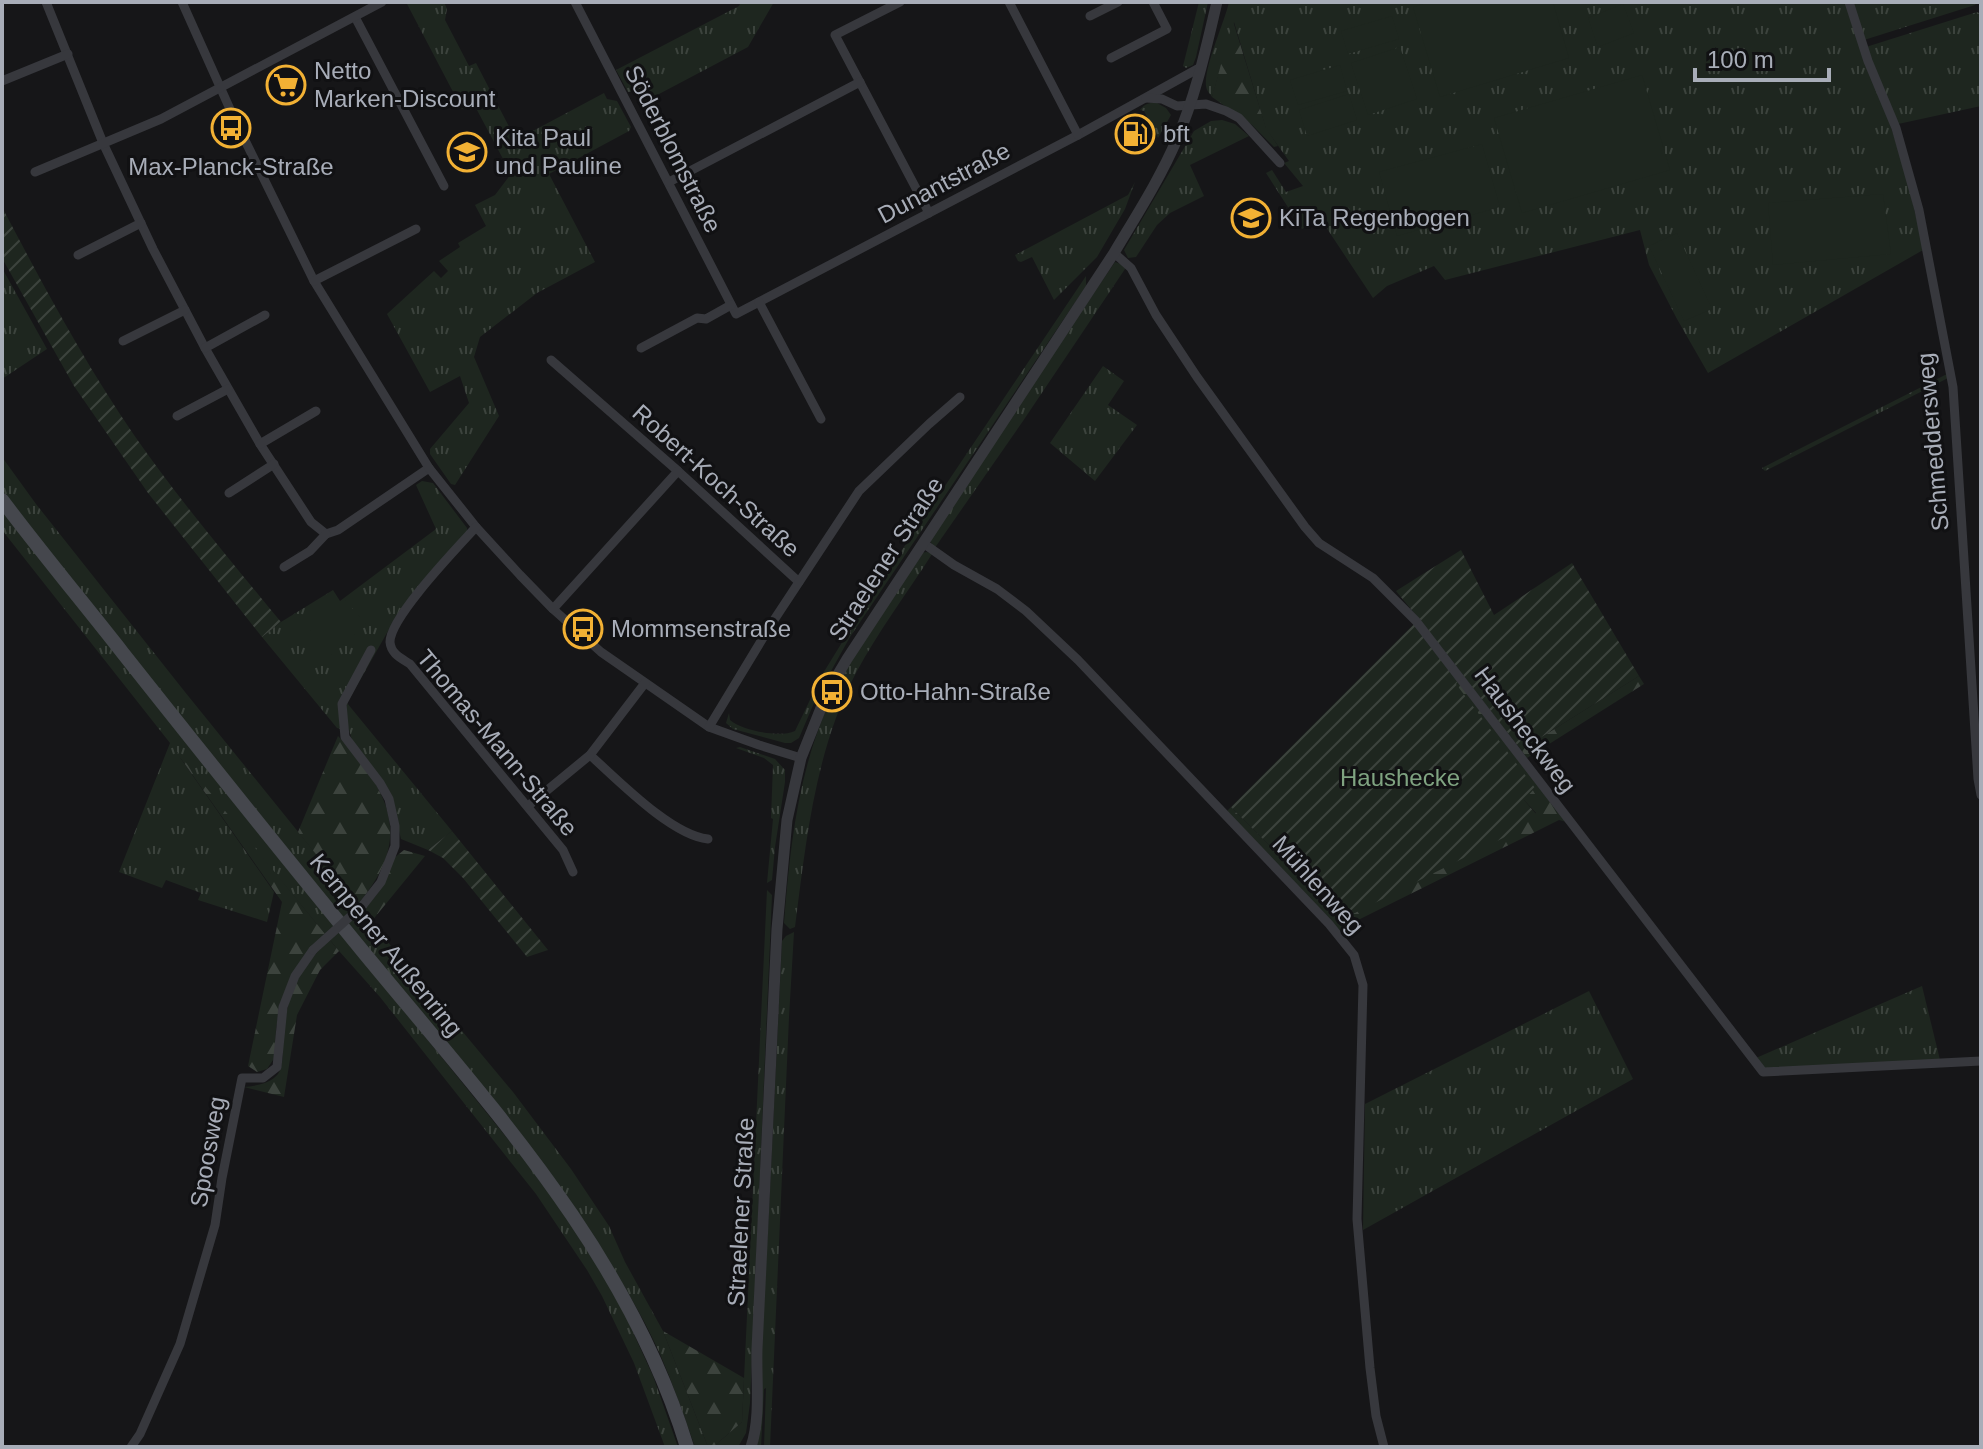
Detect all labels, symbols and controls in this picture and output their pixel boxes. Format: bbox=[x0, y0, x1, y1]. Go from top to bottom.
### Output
scale bar bbox=[1695, 32, 1829, 82]
text: 100 m bbox=[1707, 46, 1774, 73]
place label: Netto Marken-Discount bbox=[314, 57, 496, 112]
street label: Söderblomstraße bbox=[620, 61, 727, 237]
supermarket icon: Netto Marken-Discount bbox=[265, 64, 307, 106]
bus stop icon: Max-Planck-Straße bbox=[210, 107, 252, 149]
fuel station icon: bft bbox=[1114, 113, 1156, 155]
place label: bft bbox=[1163, 120, 1190, 147]
place label: Kita Paul und Pauline bbox=[495, 124, 622, 179]
school or university icon: Kita Paul und Pauline bbox=[446, 131, 488, 173]
street label: Dunantstraße bbox=[873, 137, 1014, 229]
place label: Max-Planck-Straße bbox=[128, 153, 334, 180]
school or university icon: KiTa Regenbogen bbox=[1230, 197, 1272, 239]
place label: KiTa Regenbogen bbox=[1279, 204, 1470, 231]
street label: Schmeddersweg bbox=[1911, 352, 1954, 532]
street label: Robert-Koch-Straße bbox=[628, 399, 805, 563]
street label: Straelener Straße bbox=[823, 472, 948, 646]
bus stop icon: Mommsenstraße bbox=[562, 608, 604, 650]
place label: Mommsenstraße bbox=[611, 615, 791, 642]
street label: Thomas-Mann-Straße bbox=[412, 644, 583, 841]
street label: Hausheckweg bbox=[1469, 661, 1582, 798]
bus stop icon: Otto-Hahn-Straße bbox=[811, 671, 853, 713]
place label: Otto-Hahn-Straße bbox=[860, 678, 1051, 705]
park label: Haushecke bbox=[1340, 764, 1460, 791]
street label: Mühlenweg bbox=[1267, 830, 1369, 939]
street label: Kempener Außenring bbox=[305, 848, 468, 1041]
street label: Spoosweg bbox=[184, 1094, 231, 1209]
street label: Straelener Straße bbox=[722, 1117, 759, 1307]

